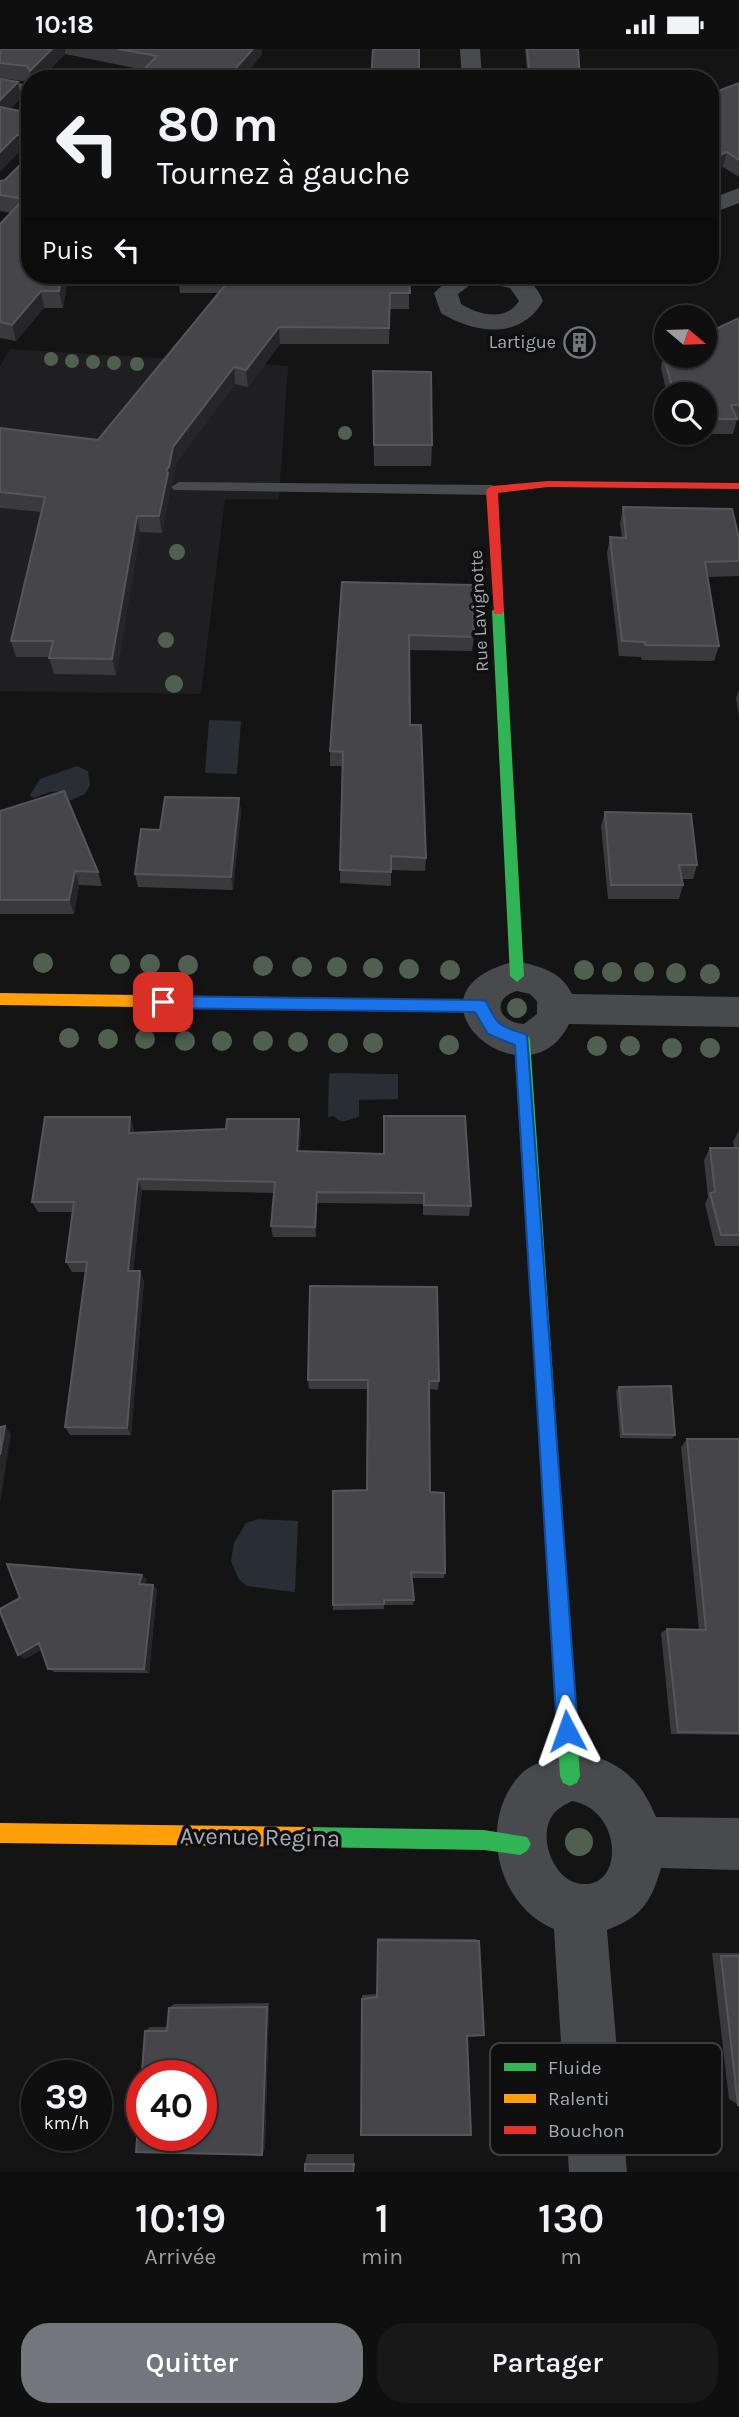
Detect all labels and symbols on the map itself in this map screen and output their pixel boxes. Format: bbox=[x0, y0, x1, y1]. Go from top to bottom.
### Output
north arrow bbox=[654, 305, 718, 367]
building icon: Lartigue bbox=[562, 325, 596, 359]
place label: Lartigue bbox=[489, 331, 556, 353]
street label: Rue Lavignotte bbox=[465, 550, 493, 672]
pin bbox=[133, 972, 193, 1032]
position arrow bbox=[530, 1694, 604, 1768]
street label: Avenue Regina bbox=[180, 1822, 340, 1852]
legend bbox=[490, 2043, 722, 2155]
text: Fluide bbox=[548, 2057, 601, 2079]
speed limit sign: 40 bbox=[126, 2060, 217, 2151]
text: Ralenti bbox=[548, 2088, 609, 2110]
text: Bouchon bbox=[548, 2120, 625, 2142]

